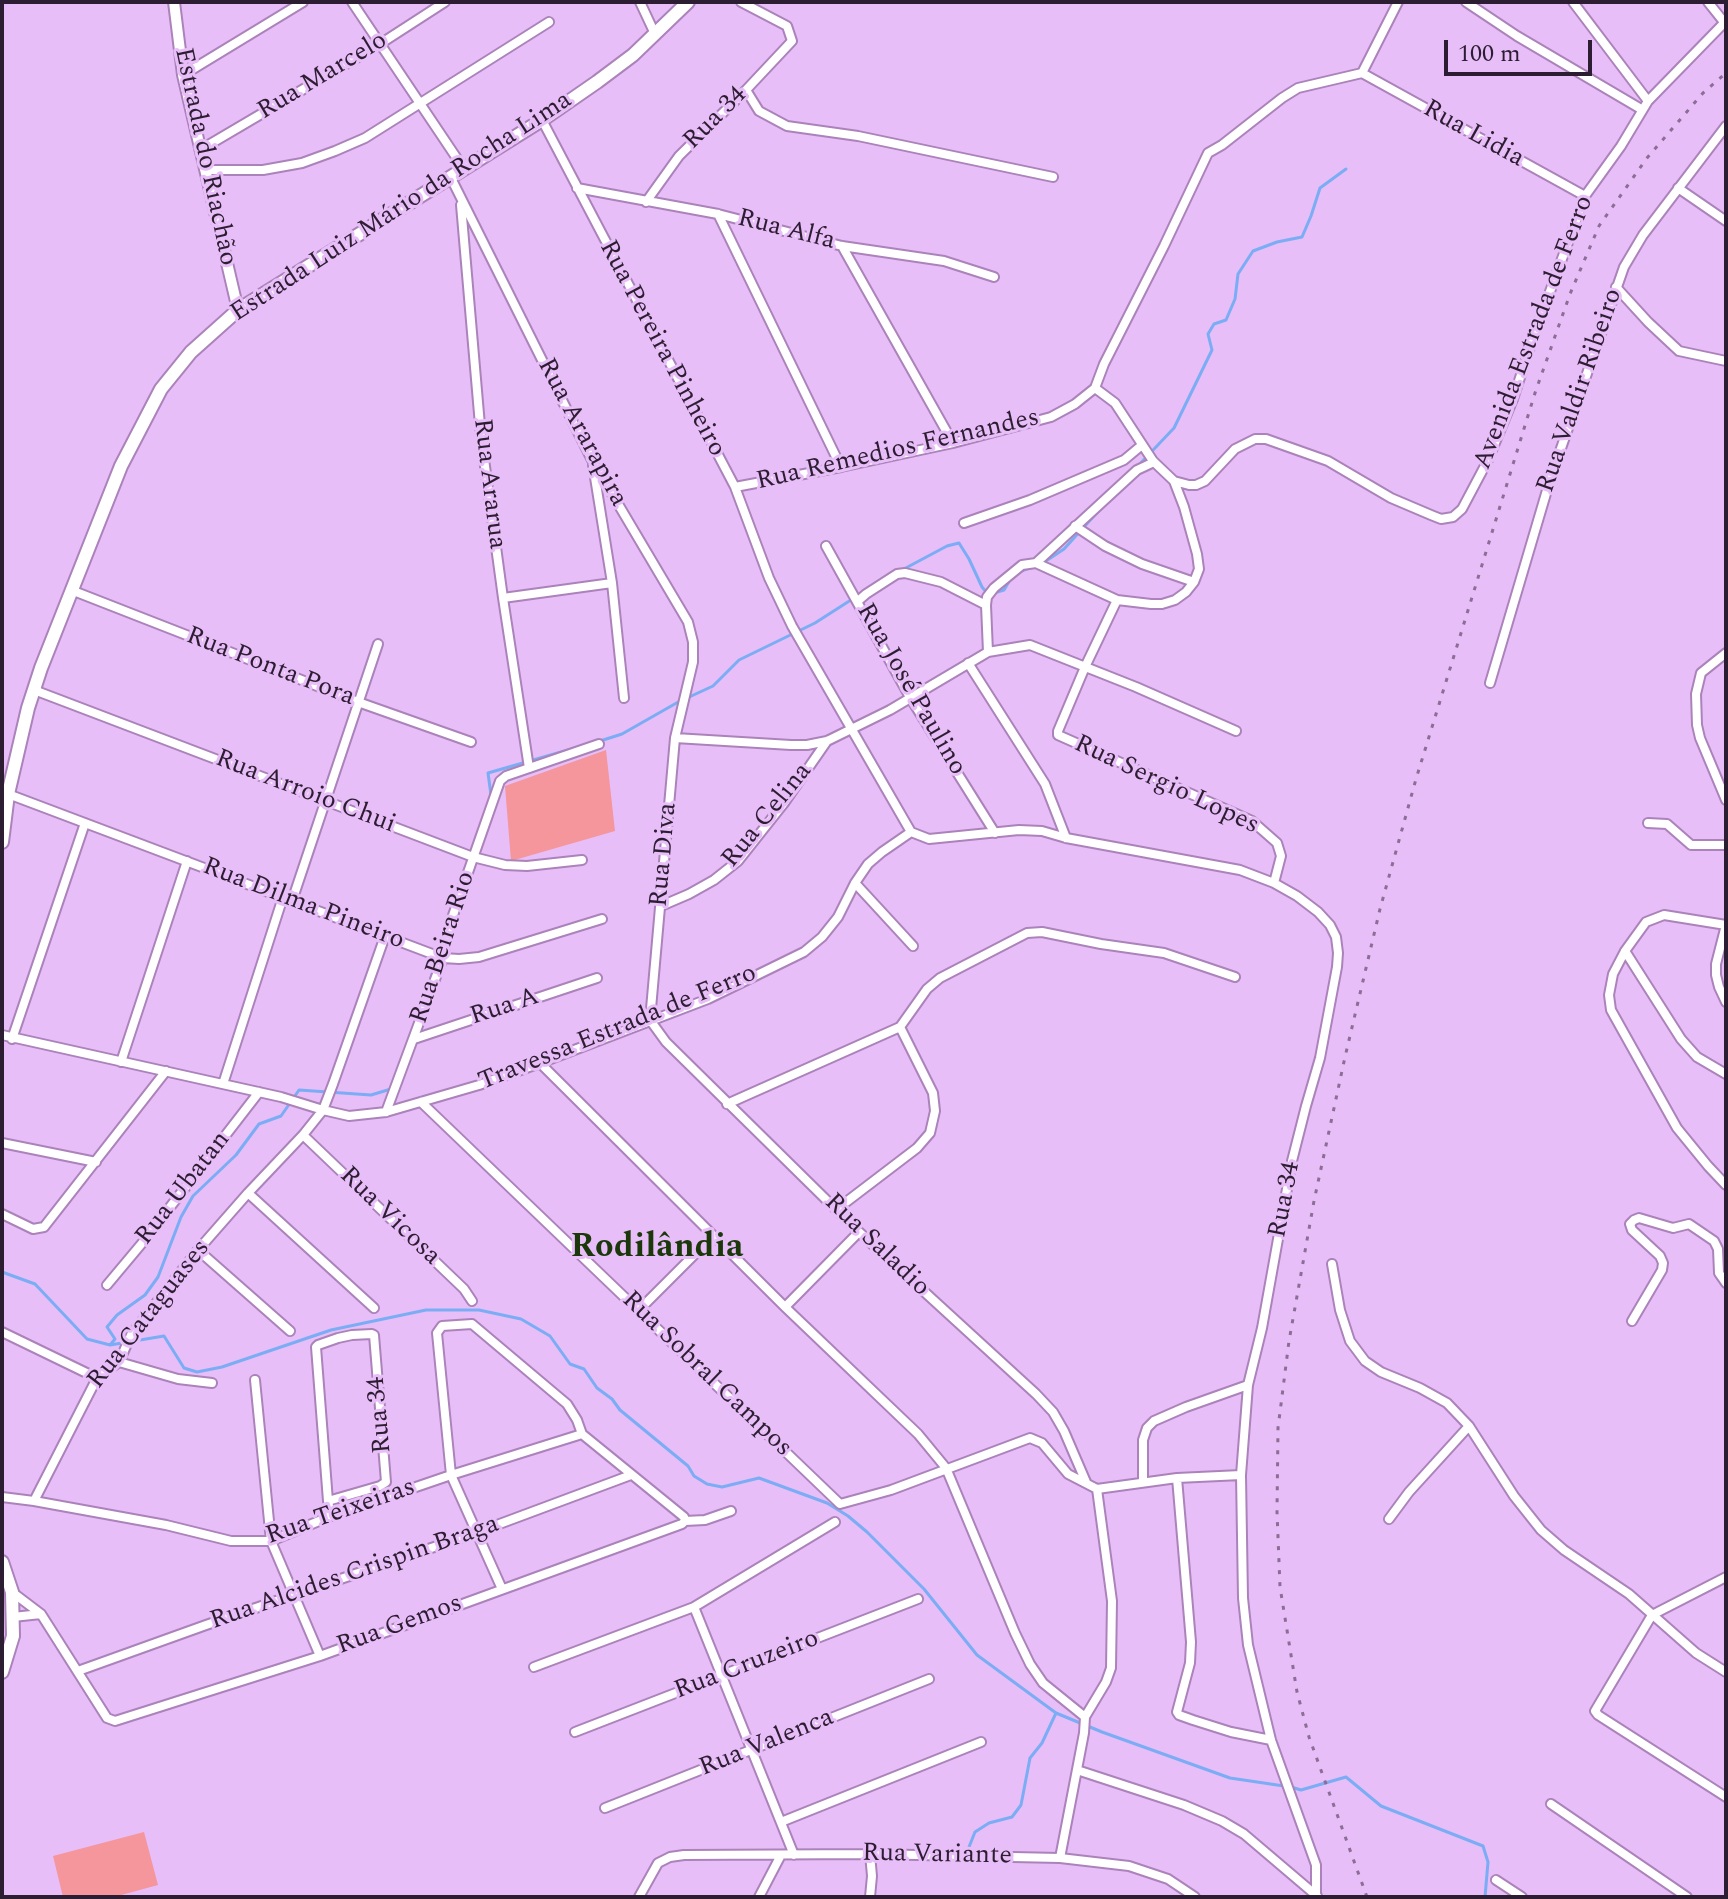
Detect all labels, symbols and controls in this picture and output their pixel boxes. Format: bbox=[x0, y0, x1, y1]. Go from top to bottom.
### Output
scale bar bbox=[1448, 24, 1596, 74]
street label: Rua Marcelo bbox=[253, 26, 393, 128]
text: 100 m bbox=[1458, 36, 1521, 72]
street label: Estrada do Riachão bbox=[166, 45, 242, 269]
street label: Rua 34 bbox=[678, 81, 754, 157]
street label: Estrada Luiz Mário da Rocha Lima bbox=[226, 86, 578, 330]
street label: Rua Lidia bbox=[1417, 94, 1529, 176]
street label: Avenida Estrada de Ferro bbox=[1468, 192, 1602, 474]
street label: Rua Alfa bbox=[734, 204, 838, 258]
street label: Rua Pereira Pinheiro bbox=[591, 235, 731, 463]
street label: Rua Valdir Ribeiro bbox=[1531, 285, 1631, 497]
street label: Rua Ararapira bbox=[529, 354, 633, 512]
street label: Rua Remedios Fernandes bbox=[753, 403, 1043, 499]
street label: Rua Ararua bbox=[465, 417, 511, 551]
street label: Rua José Paulino bbox=[848, 599, 972, 781]
street label: Rua Ponta Pora bbox=[181, 622, 359, 714]
street label: Rua Sergio Lopes bbox=[1069, 730, 1263, 842]
street label: Rua Arroio Chui bbox=[210, 744, 400, 842]
street label: Rua Celina bbox=[716, 757, 820, 875]
street label: Rua Diva bbox=[645, 802, 685, 908]
street label: Rua Dilma Pineiro bbox=[198, 852, 408, 958]
street label: Rua Beira Rio bbox=[405, 868, 483, 1028]
street label: Travessa Estrada de Ferro bbox=[474, 959, 762, 1099]
street label: Rua A bbox=[467, 982, 543, 1034]
street label: Rua Ubatan bbox=[130, 1126, 238, 1252]
street label: Rua 34 bbox=[1263, 1159, 1309, 1241]
street label: Rua Vicosa bbox=[332, 1161, 446, 1273]
street label: Rua Saladio bbox=[817, 1188, 935, 1304]
district label: Rodilândia bbox=[571, 1229, 743, 1269]
street label: Rua Cataguases bbox=[82, 1234, 218, 1396]
street label: Rua Sobral Campos bbox=[614, 1286, 798, 1464]
street label: Rua 34 bbox=[362, 1375, 400, 1455]
street label: Rua Teixeiras bbox=[262, 1473, 420, 1553]
street label: Rua Alcides Crispin Braga bbox=[207, 1510, 503, 1638]
street label: Rua Gemos bbox=[333, 1589, 467, 1663]
street label: Rua Cruzeiro bbox=[670, 1624, 824, 1708]
street label: Rua Valenca bbox=[695, 1703, 839, 1785]
street label: Rua Variante bbox=[862, 1839, 1012, 1873]

